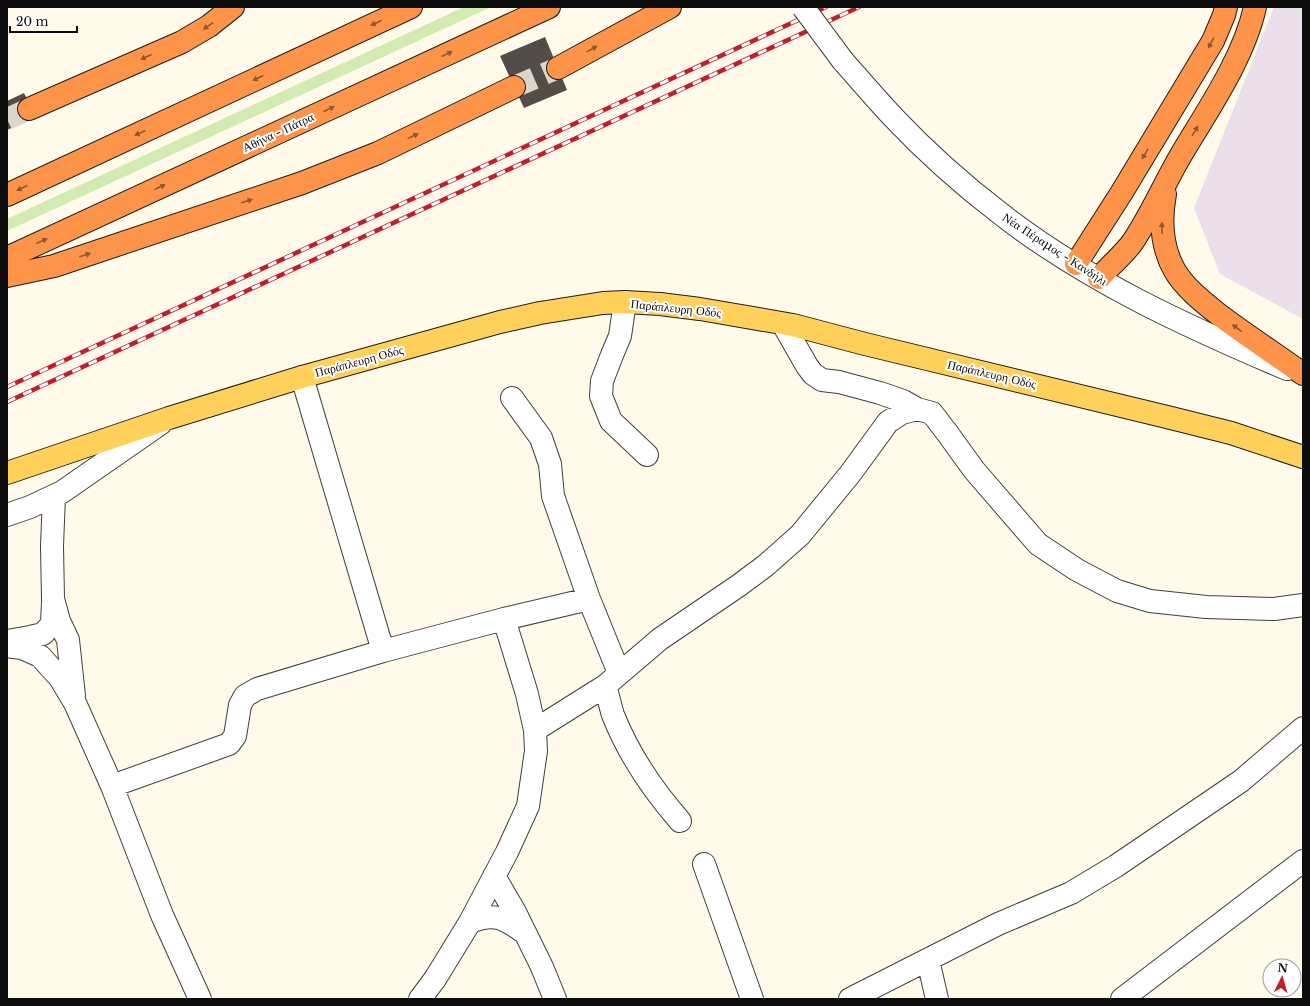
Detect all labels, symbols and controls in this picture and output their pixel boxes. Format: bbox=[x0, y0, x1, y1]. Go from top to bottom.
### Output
scale bar bbox=[10, 8, 77, 34]
text: 20 m bbox=[16, 14, 48, 29]
one-way arrow bbox=[370, 20, 381, 26]
one-way arrow bbox=[203, 22, 214, 30]
one-way arrow bbox=[1208, 37, 1215, 49]
one-way arrow bbox=[586, 46, 598, 53]
one-way arrow bbox=[441, 51, 453, 57]
one-way arrow bbox=[141, 54, 152, 60]
one-way arrow bbox=[252, 75, 264, 81]
one-way arrow bbox=[323, 106, 335, 112]
street label: Αθήνα - Πάτρα bbox=[240, 109, 317, 155]
one-way arrow bbox=[1192, 125, 1199, 137]
one-way arrow bbox=[134, 130, 146, 136]
one-way arrow bbox=[408, 133, 419, 139]
one-way arrow bbox=[1141, 149, 1148, 160]
one-way arrow bbox=[155, 184, 166, 190]
one-way arrow bbox=[16, 185, 28, 191]
one-way arrow bbox=[241, 198, 253, 204]
street label: Νέα Πέραμος - Κανδήλι bbox=[1000, 209, 1111, 289]
one-way arrow bbox=[1159, 221, 1165, 234]
one-way arrow bbox=[37, 238, 49, 244]
one-way arrow bbox=[80, 252, 92, 258]
street label: Παράπλευρη Οδός bbox=[630, 296, 722, 320]
one-way arrow bbox=[1231, 324, 1242, 332]
street label: Παράπλευρη Οδός bbox=[313, 342, 405, 380]
street label: Παράπλευρη Οδός bbox=[946, 356, 1038, 392]
north arrow bbox=[1262, 958, 1302, 998]
text: N bbox=[1277, 961, 1289, 976]

